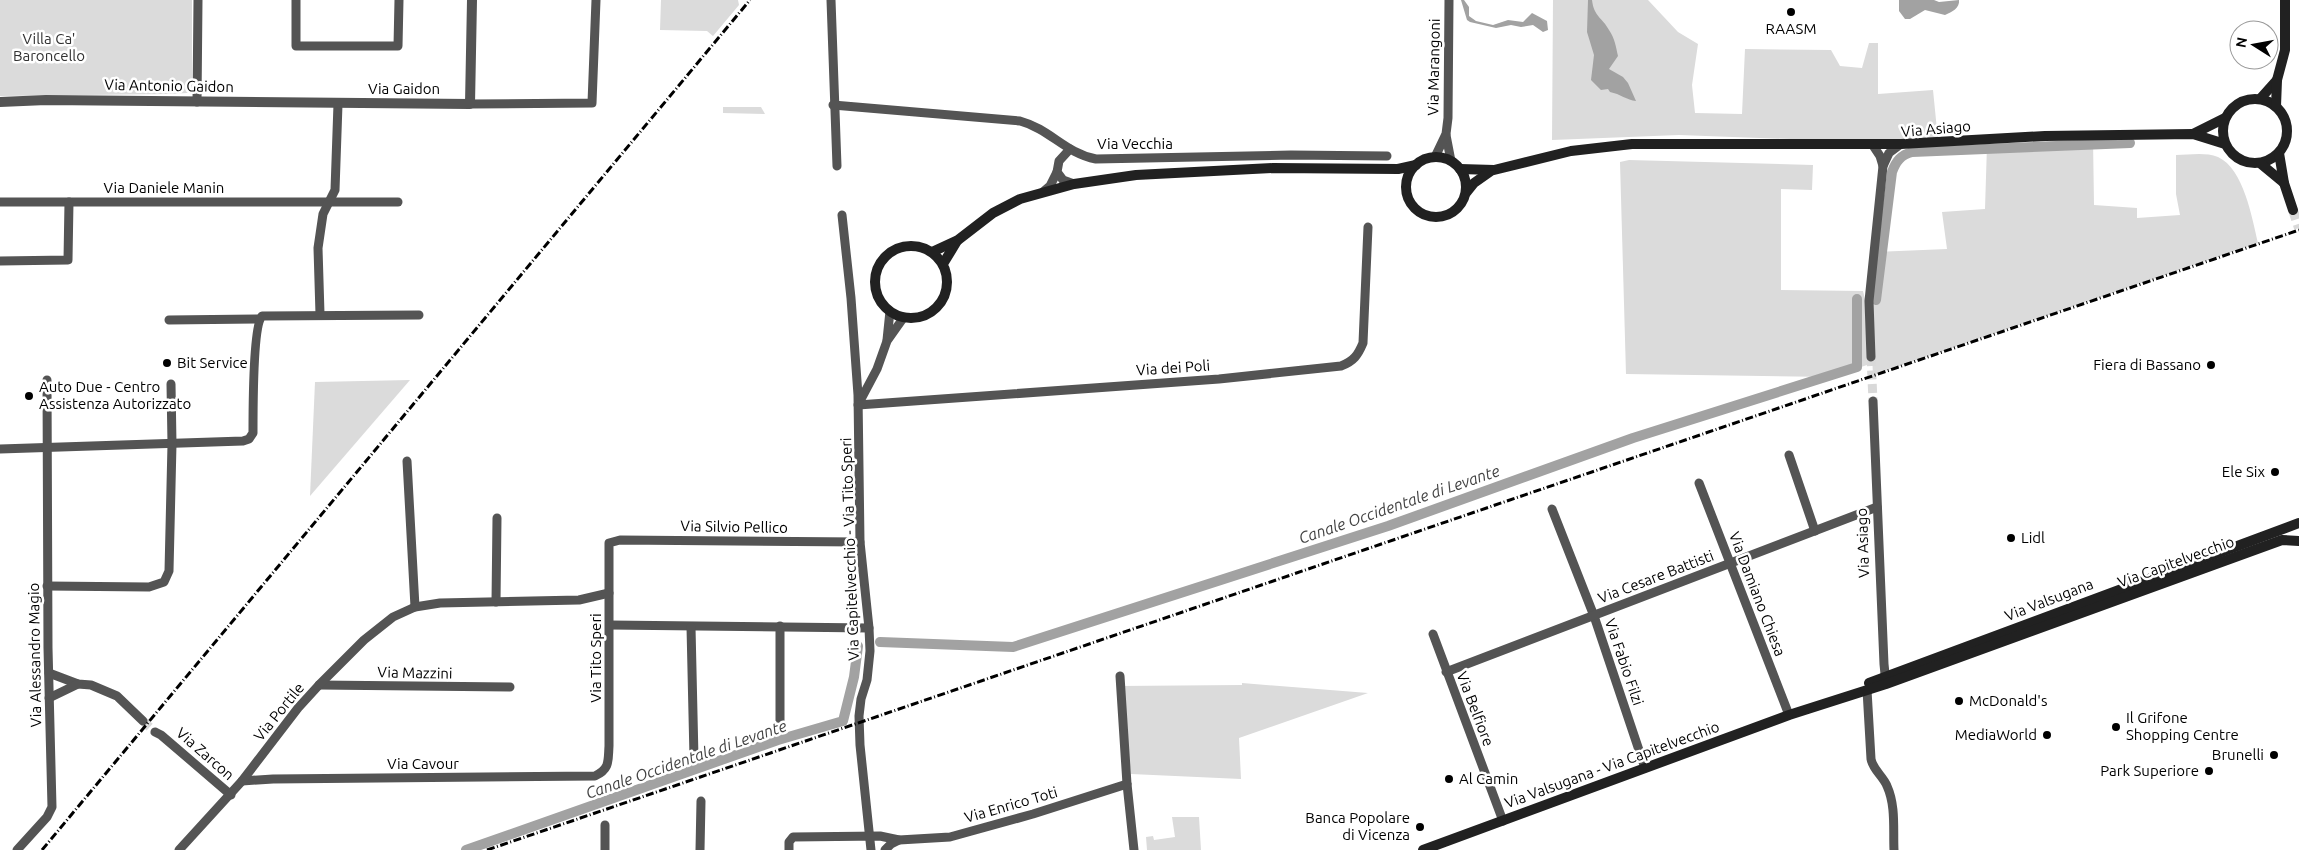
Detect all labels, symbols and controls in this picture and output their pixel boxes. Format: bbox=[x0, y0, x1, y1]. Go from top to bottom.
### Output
marker: RAASM bbox=[1785, 6, 1797, 18]
street label: Via Marangoni bbox=[1424, 18, 1443, 116]
place label: RAASM bbox=[1766, 20, 1816, 37]
north arrow bbox=[2229, 20, 2279, 70]
park label: Villa Ca' Baroncello bbox=[13, 30, 85, 64]
text: N bbox=[2232, 36, 2250, 49]
street label: Via Antonio Gaidon bbox=[104, 76, 234, 95]
street label: Via Gaidon bbox=[368, 80, 440, 97]
street label: Via Asiago bbox=[1900, 117, 1972, 140]
street label: Via Vecchia bbox=[1097, 135, 1173, 152]
street label: Via Daniele Manin bbox=[104, 179, 224, 196]
place label: Bit Service bbox=[177, 354, 248, 371]
street label: Via dei Poli bbox=[1135, 356, 1211, 379]
place label: Fiera di Bassano bbox=[2093, 356, 2201, 373]
marker: Bit Service bbox=[161, 357, 173, 369]
marker: Fiera di Bassano bbox=[2205, 359, 2217, 371]
place label: Auto Due - Centro Assistenza Autorizzato bbox=[39, 378, 191, 412]
marker: Auto Due - Centro Assistenza Autorizzato bbox=[23, 390, 35, 402]
street label: Via Capitelvecchio - Via Tito Speri bbox=[837, 437, 862, 661]
water label: Canale Occidentale di Levante bbox=[1296, 461, 1502, 547]
place label: Ele Six bbox=[2222, 463, 2265, 480]
marker: Ele Six bbox=[2269, 466, 2281, 478]
street label: Via Asiago bbox=[1853, 508, 1872, 578]
street label: Via Silvio Pellico bbox=[680, 517, 788, 536]
street label: Via Damiano Chiesa bbox=[1726, 529, 1789, 659]
place label: Lidl bbox=[2021, 529, 2045, 546]
marker: Lidl bbox=[2005, 532, 2017, 544]
street label: Via Capitelvecchio bbox=[2115, 533, 2236, 590]
street label: Via Cesare Battisti bbox=[1596, 547, 1716, 606]
street label: Via Valsugana bbox=[2002, 575, 2095, 624]
street label: Via Alessandro Magio bbox=[25, 583, 44, 727]
street label: Via Tito Speri bbox=[587, 613, 604, 703]
street label: Via Fabio Filzi bbox=[1602, 616, 1647, 707]
street label: Via Mazzini bbox=[377, 663, 453, 682]
street label: Via Belfiore bbox=[1453, 669, 1497, 749]
street label: Via Portile bbox=[250, 679, 307, 744]
place label: McDonald's bbox=[1969, 692, 2047, 709]
marker: McDonald's bbox=[1953, 695, 1965, 707]
place label: Il Grifone Shopping Centre bbox=[2126, 709, 2239, 743]
water label: Canale Occidentale di Levante bbox=[583, 716, 789, 802]
street label: Via Valsugana - Via Capitelvecchio bbox=[1502, 718, 1722, 811]
marker: Il Grifone Shopping Centre bbox=[2110, 721, 2122, 733]
street label: Via Zarcon bbox=[173, 724, 238, 783]
place label: MediaWorld bbox=[1955, 726, 2037, 743]
marker: MediaWorld bbox=[2041, 729, 2053, 741]
place label: Brunelli bbox=[2212, 746, 2264, 763]
marker: Brunelli bbox=[2268, 749, 2280, 761]
street label: Via Cavour bbox=[387, 755, 459, 772]
place label: Park Superiore bbox=[2100, 762, 2199, 779]
marker: Park Superiore bbox=[2203, 765, 2215, 777]
place label: Al Camin bbox=[1459, 770, 1518, 787]
marker: Al Camin bbox=[1443, 773, 1455, 785]
street label: Via Enrico Toti bbox=[962, 783, 1059, 826]
place label: Banca Popolare di Vicenza bbox=[1305, 809, 1410, 843]
marker: Banca Popolare di Vicenza bbox=[1414, 821, 1426, 833]

